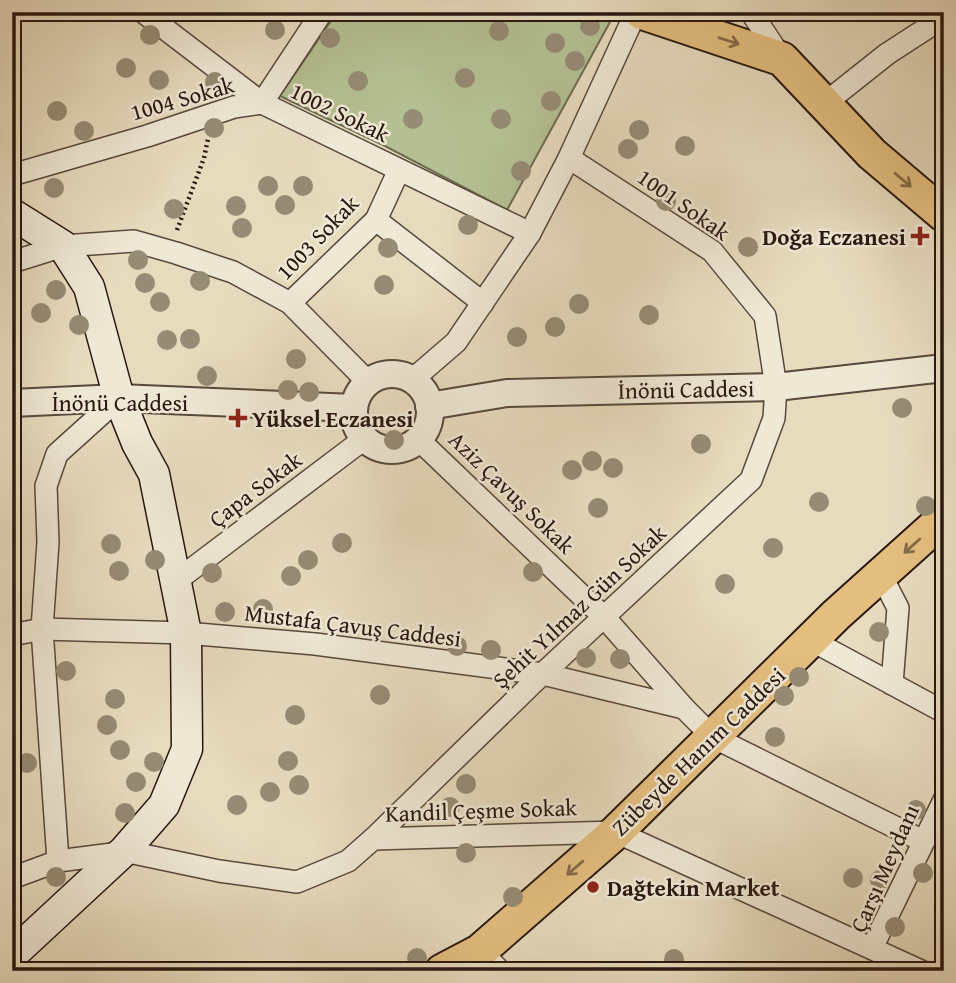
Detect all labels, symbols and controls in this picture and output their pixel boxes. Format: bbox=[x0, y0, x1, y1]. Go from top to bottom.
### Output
one-way arrow bbox=[718, 35, 740, 48]
street label: 1004 Sokak bbox=[126, 67, 238, 129]
street label: 1002 Sokak bbox=[285, 74, 395, 150]
street label: 1001 Sokak bbox=[631, 160, 737, 248]
one-way arrow bbox=[894, 172, 912, 188]
street label: 1003 Sokak bbox=[268, 187, 366, 287]
place label: Doğa Eczanesi bbox=[762, 220, 906, 253]
marker: Doğa Eczanesi bbox=[912, 228, 928, 244]
street label: İnönü Caddesi bbox=[617, 371, 755, 407]
street label: İnönü Caddesi bbox=[52, 386, 188, 419]
place label: Yüksel Eczanesi bbox=[252, 402, 413, 435]
marker: Yüksel Eczanesi bbox=[230, 410, 246, 426]
street label: Aziz Çavuş Sokak bbox=[442, 423, 583, 561]
street label: Çapa Sokak bbox=[202, 443, 309, 535]
street label: Şehit Yılmaz Gün Sokak bbox=[485, 516, 674, 696]
one-way arrow bbox=[904, 538, 921, 555]
street label: Mustafa Çavuş Caddesi bbox=[243, 595, 463, 655]
street label: Zübeyde Hanım Caddesi bbox=[604, 659, 792, 843]
street label: Kandil Çeşme Sokak bbox=[385, 790, 578, 830]
street label: Çarşı Meydanı bbox=[841, 799, 927, 937]
one-way arrow bbox=[566, 860, 584, 876]
place label: Dağtekin Market bbox=[607, 871, 780, 904]
marker: Dağtekin Market bbox=[585, 879, 601, 895]

